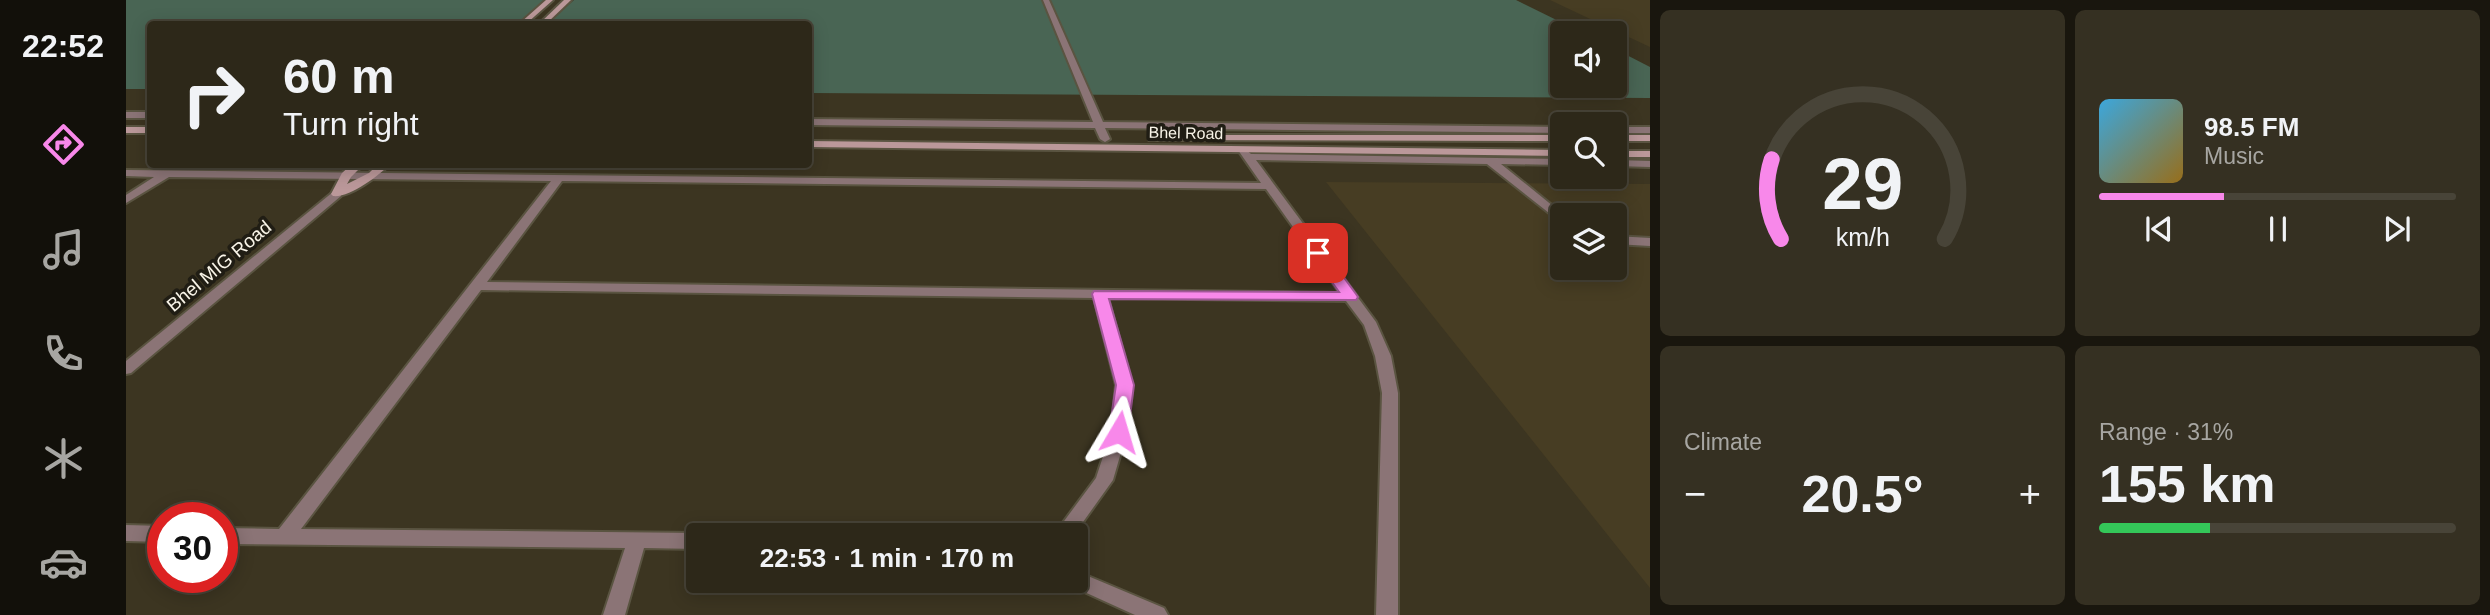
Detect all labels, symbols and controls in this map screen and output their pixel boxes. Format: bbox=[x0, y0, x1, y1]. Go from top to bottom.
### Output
map controls bbox=[1550, 21, 1627, 280]
button: sound bbox=[1550, 21, 1627, 98]
text: 22:52 bbox=[22, 28, 104, 64]
icon: right bbox=[168, 49, 259, 140]
text: 60 m bbox=[283, 49, 395, 103]
text: Turn right bbox=[283, 106, 419, 142]
button: search bbox=[1550, 112, 1627, 189]
text: 98.5 FM bbox=[2204, 112, 2299, 142]
icon: directions bbox=[39, 120, 88, 169]
street label: Bhel Road bbox=[1148, 124, 1224, 142]
text: Music bbox=[2204, 143, 2264, 169]
text: 29 bbox=[1822, 144, 1903, 225]
button: layers bbox=[1550, 203, 1627, 280]
icon: previous bbox=[2140, 210, 2178, 248]
icon: pause bbox=[2259, 210, 2297, 248]
icon: next bbox=[2378, 210, 2416, 248]
street label: Bhel MIG Road bbox=[162, 216, 276, 316]
pin bbox=[1288, 223, 1348, 283]
text: km/h bbox=[1835, 223, 1890, 251]
icon: music bbox=[39, 225, 88, 274]
icon: arrive bbox=[1299, 234, 1337, 272]
icon: phone bbox=[39, 329, 88, 378]
position arrow bbox=[1082, 395, 1156, 469]
text: Range · 31% bbox=[2099, 419, 2233, 445]
text: Climate bbox=[1684, 429, 1762, 455]
icon: climate bbox=[39, 434, 88, 483]
text: 155 km bbox=[2099, 455, 2275, 513]
text: 20.5° bbox=[1801, 465, 1924, 523]
text: − bbox=[1684, 473, 1706, 515]
text: + bbox=[2019, 473, 2041, 515]
speed limit sign: 30 bbox=[147, 502, 238, 593]
icon: car bbox=[39, 538, 88, 587]
text: 22:53 · 1 min · 170 m bbox=[760, 543, 1014, 573]

